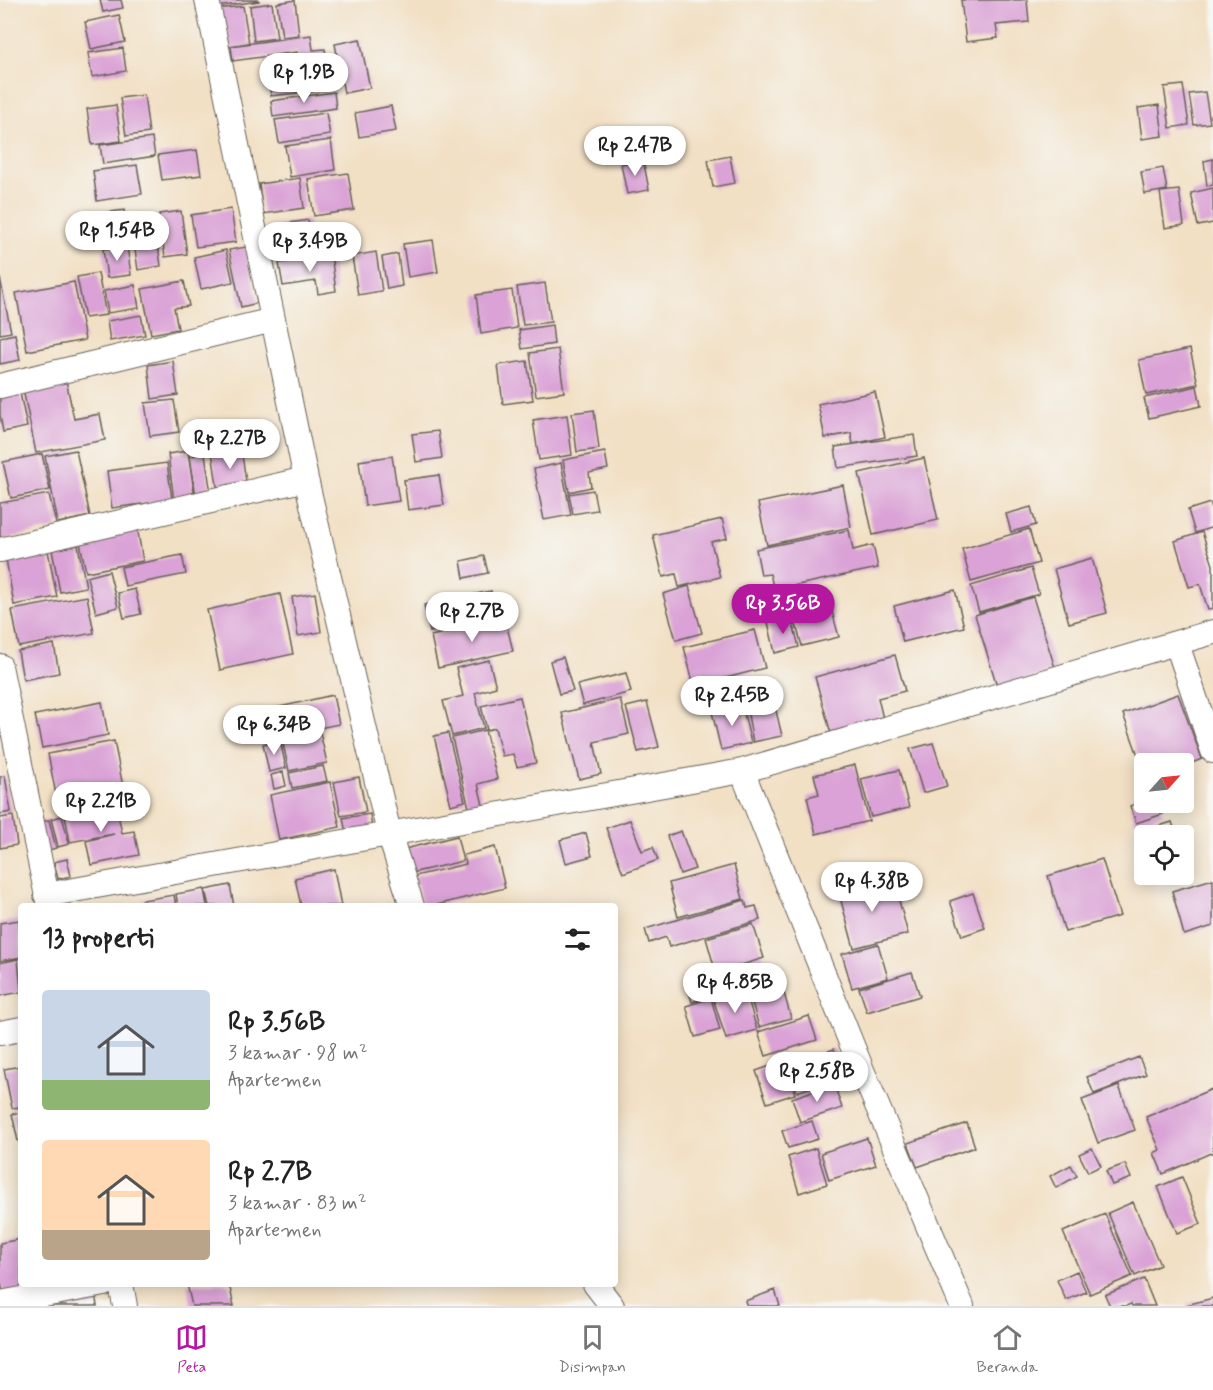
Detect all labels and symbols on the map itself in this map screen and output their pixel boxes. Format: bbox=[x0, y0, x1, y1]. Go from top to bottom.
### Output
pin: Rp 1.9B bbox=[249, 53, 359, 104]
pin: Rp 2.47B bbox=[573, 126, 697, 177]
pin: Rp 1.54B bbox=[55, 211, 179, 262]
pin: Rp 3.49B bbox=[248, 222, 372, 273]
pin: Rp 2.27B bbox=[168, 419, 292, 470]
pin: Rp 3.56B bbox=[721, 584, 845, 635]
pin: Rp 2.7B bbox=[417, 592, 527, 643]
pin: Rp 2.45B bbox=[670, 676, 794, 727]
pin: Rp 6.34B bbox=[212, 705, 336, 756]
north arrow bbox=[1134, 753, 1194, 813]
pin: Rp 2.21B bbox=[39, 782, 163, 833]
pin: Rp 4.38B bbox=[810, 862, 934, 913]
pin: Rp 4.85B bbox=[673, 963, 797, 1014]
pin: Rp 2.58B bbox=[755, 1052, 879, 1103]

